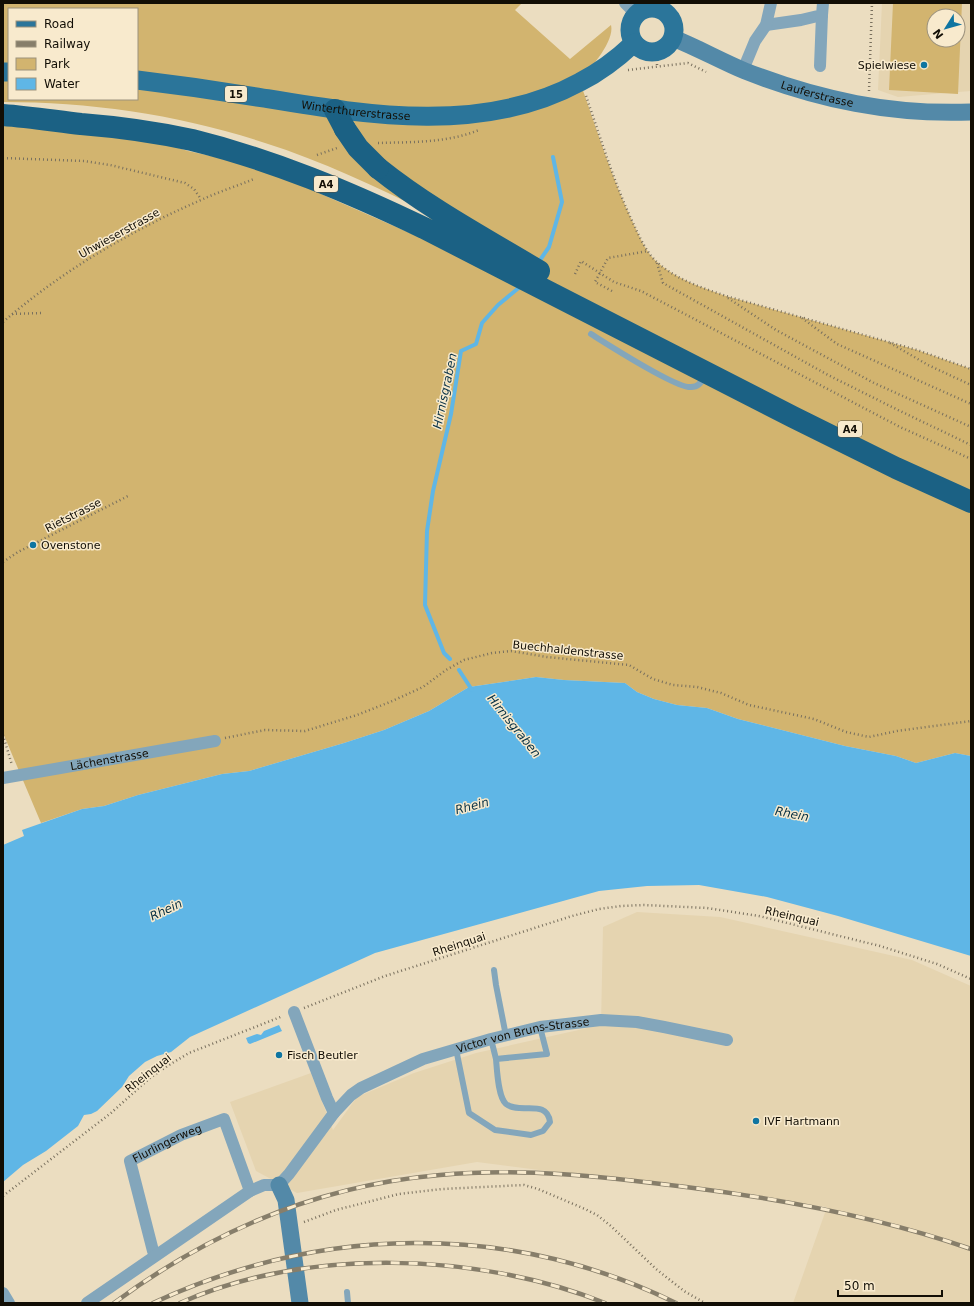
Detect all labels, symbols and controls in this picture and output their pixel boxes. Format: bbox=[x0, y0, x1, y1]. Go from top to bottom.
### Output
legend bbox=[8, 8, 138, 100]
north arrow bbox=[926, 8, 966, 48]
text: Road bbox=[44, 17, 74, 31]
text: N bbox=[930, 26, 946, 41]
text: Railway bbox=[44, 37, 90, 51]
text: Park bbox=[44, 57, 70, 71]
place label: Spielwiese bbox=[858, 59, 916, 72]
marker: Spielwiese bbox=[919, 60, 929, 70]
text: Water bbox=[44, 77, 80, 91]
street label: Lauferstrasse bbox=[779, 78, 855, 110]
road number: 15 bbox=[225, 86, 247, 102]
street label: Winterthurerstrasse bbox=[300, 98, 411, 123]
road number: A4 bbox=[314, 176, 338, 192]
street label: Uhwieserstrasse bbox=[77, 206, 162, 261]
water label: Hirnisgraben bbox=[430, 352, 460, 430]
road number: A4 bbox=[838, 421, 862, 437]
street label: Rietstrasse bbox=[43, 496, 104, 535]
place label: Ovenstone bbox=[41, 539, 101, 552]
marker: Ovenstone bbox=[28, 540, 38, 550]
street label: Buechhaldenstrasse bbox=[512, 638, 624, 663]
water label: Hirnisgraben bbox=[484, 692, 544, 760]
street label: Lächenstrasse bbox=[69, 747, 150, 773]
water label: Rhein bbox=[454, 795, 490, 817]
water label: Rhein bbox=[774, 804, 810, 824]
water label: Rhein bbox=[148, 896, 184, 924]
street label: Rheinquai bbox=[764, 904, 820, 929]
street label: Rheinquai bbox=[431, 930, 487, 959]
street label: Victor von Bruns-Strasse bbox=[455, 1015, 590, 1056]
place label: Fisch Beutler bbox=[287, 1049, 358, 1062]
marker: Fisch Beutler bbox=[274, 1050, 284, 1060]
street label: Rheinquai bbox=[123, 1051, 174, 1095]
place label: IVF Hartmann bbox=[764, 1115, 840, 1128]
marker: IVF Hartmann bbox=[751, 1116, 761, 1126]
street label: Flurlingerweg bbox=[130, 1122, 203, 1166]
scale bar bbox=[838, 1272, 942, 1298]
text: 50 m bbox=[844, 1279, 875, 1293]

